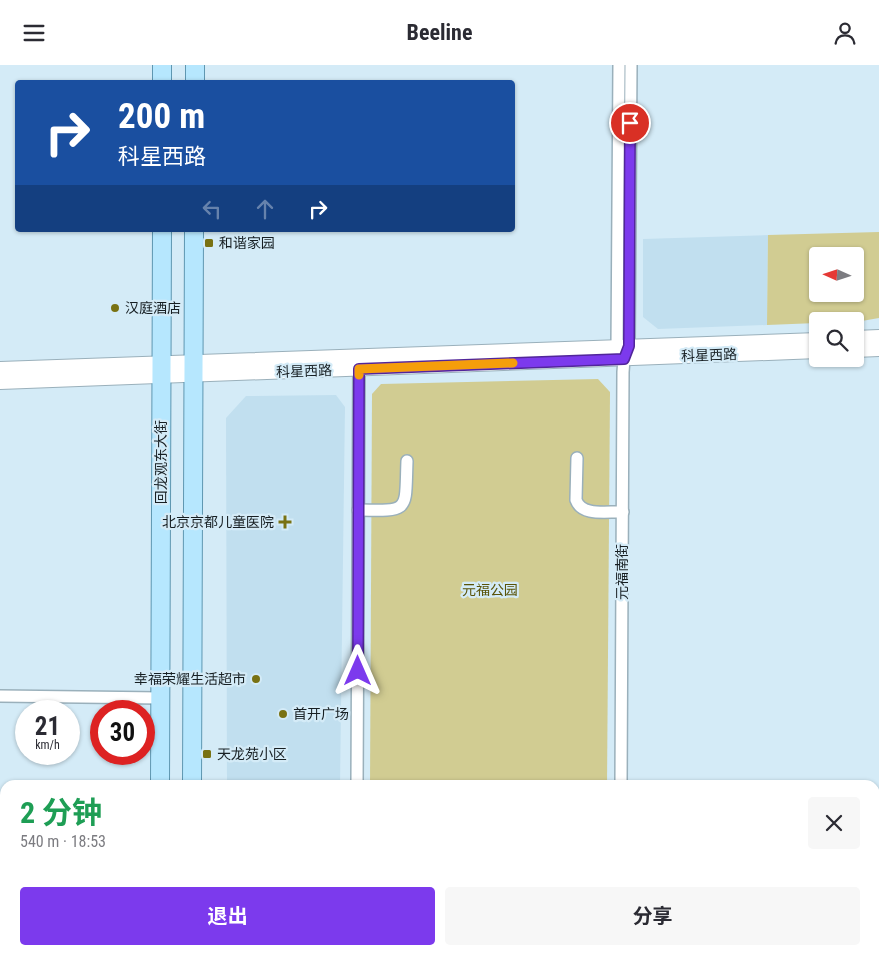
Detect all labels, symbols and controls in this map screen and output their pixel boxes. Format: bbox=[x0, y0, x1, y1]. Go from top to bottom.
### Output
icon: menu bbox=[20, 19, 48, 47]
icon: person bbox=[831, 19, 859, 47]
text: Beeline bbox=[407, 20, 472, 45]
text: 200 m bbox=[118, 96, 205, 137]
icon: right bbox=[35, 100, 100, 165]
pin bbox=[609, 102, 651, 144]
icon: arrive bbox=[616, 109, 644, 137]
text: 科星西路 bbox=[118, 144, 206, 169]
icon: left bbox=[198, 195, 226, 223]
icon: ahead bbox=[251, 195, 279, 223]
icon: right bbox=[304, 195, 332, 223]
place label: 和谐家园 bbox=[219, 235, 275, 251]
marker: 和谐家园 bbox=[203, 237, 215, 249]
north arrow bbox=[809, 247, 864, 303]
map controls bbox=[809, 247, 864, 367]
place label: 汉庭酒店 bbox=[125, 300, 181, 316]
marker: 汉庭酒店 bbox=[109, 302, 121, 314]
button: search bbox=[809, 312, 864, 367]
street label: 科星西路 bbox=[681, 346, 737, 364]
street label: 科星西路 bbox=[276, 362, 332, 380]
street label: 回龙观东大街 bbox=[153, 420, 169, 504]
place label: 北京京都儿童医院 bbox=[162, 514, 274, 530]
marker: 北京京都儿童医院 bbox=[278, 515, 292, 529]
street label: 元福南街 bbox=[614, 544, 630, 600]
park label: 元福公园 bbox=[462, 582, 518, 598]
position arrow bbox=[331, 644, 383, 696]
place label: 幸福荣耀生活超市 bbox=[134, 671, 246, 687]
marker: 幸福荣耀生活超市 bbox=[250, 673, 262, 685]
speed limit sign: 30 bbox=[90, 700, 155, 765]
place label: 首开广场 bbox=[293, 706, 349, 722]
marker: 首开广场 bbox=[277, 708, 289, 720]
text: 21 bbox=[35, 712, 60, 741]
text: km/h bbox=[35, 738, 60, 752]
place label: 天龙苑小区 bbox=[217, 746, 287, 762]
marker: 天龙苑小区 bbox=[201, 748, 213, 760]
text: 2 分钟 bbox=[20, 795, 102, 830]
button: close bbox=[808, 797, 860, 849]
text: 540 m · 18:53 bbox=[20, 832, 106, 851]
button: 退出 bbox=[20, 887, 435, 945]
button: 分享 bbox=[445, 887, 860, 945]

